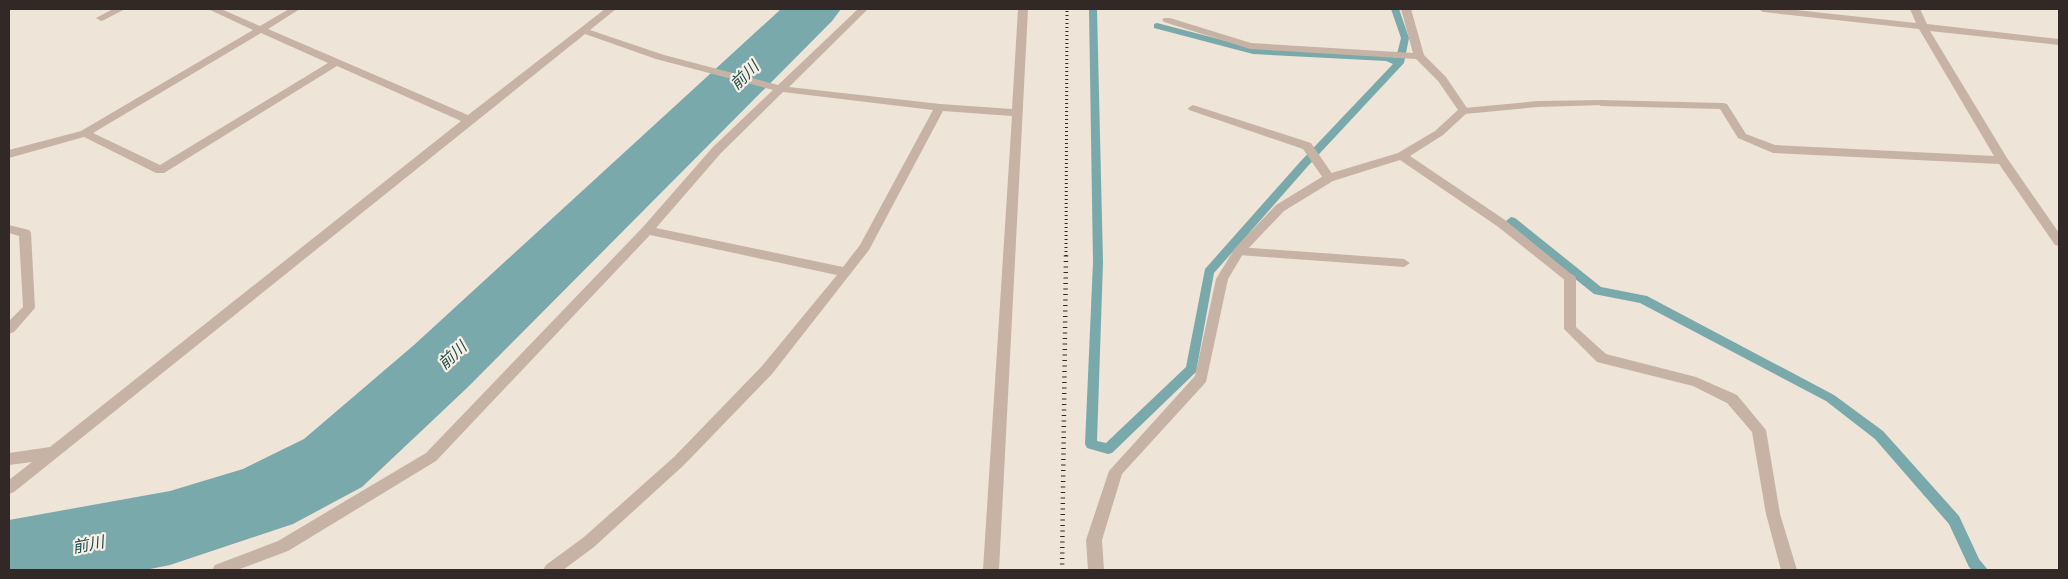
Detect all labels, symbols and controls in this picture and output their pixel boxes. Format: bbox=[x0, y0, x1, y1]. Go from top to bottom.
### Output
water label: 前川 bbox=[726, 55, 764, 93]
water label: 前川 bbox=[433, 335, 472, 373]
water label: 前川 bbox=[70, 531, 108, 557]

